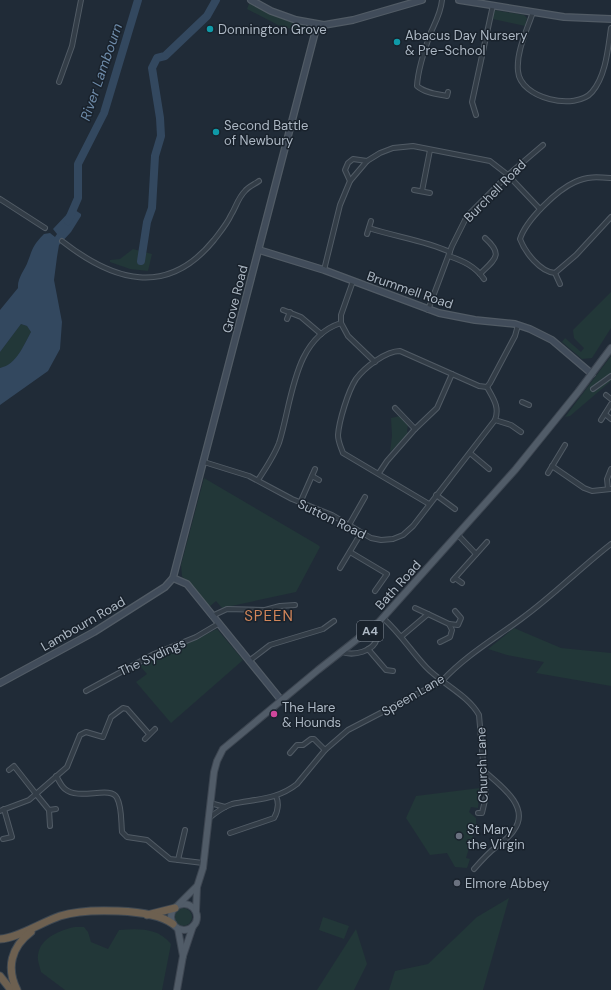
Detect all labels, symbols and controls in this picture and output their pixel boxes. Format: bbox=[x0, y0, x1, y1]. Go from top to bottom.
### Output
water label: River Lambourn bbox=[76, 21, 126, 123]
place label: Donnington Grove bbox=[218, 21, 327, 38]
marker: Donnington Grove bbox=[205, 24, 215, 34]
place label: Abacus Day Nursery & Pre-School bbox=[405, 27, 527, 59]
marker: Abacus Day Nursery & Pre-School bbox=[392, 37, 402, 47]
place label: Second Battle of Newbury bbox=[224, 117, 308, 149]
marker: Second Battle of Newbury bbox=[211, 127, 221, 137]
street label: Burchell Road bbox=[460, 156, 530, 226]
street label: Grove Road bbox=[218, 263, 252, 335]
street label: Brummell Road bbox=[365, 267, 455, 313]
street label: Sutton Road bbox=[295, 495, 369, 543]
street label: Bath Road bbox=[371, 557, 425, 613]
street label: Lambourn Road bbox=[38, 593, 128, 655]
district label: SPEEN bbox=[244, 606, 294, 626]
road number: A4 bbox=[357, 621, 383, 641]
street label: The Sydings bbox=[116, 634, 188, 680]
street label: Speen Lane bbox=[378, 670, 448, 720]
place label: The Hare & Hounds bbox=[282, 699, 341, 731]
marker: The Hare & Hounds bbox=[269, 709, 279, 719]
street label: Church Lane bbox=[472, 727, 492, 803]
place label: St Mary the Virgin bbox=[467, 821, 525, 853]
marker: St Mary the Virgin bbox=[454, 831, 464, 841]
place label: Elmore Abbey bbox=[465, 875, 549, 892]
marker: Elmore Abbey bbox=[452, 878, 462, 888]

